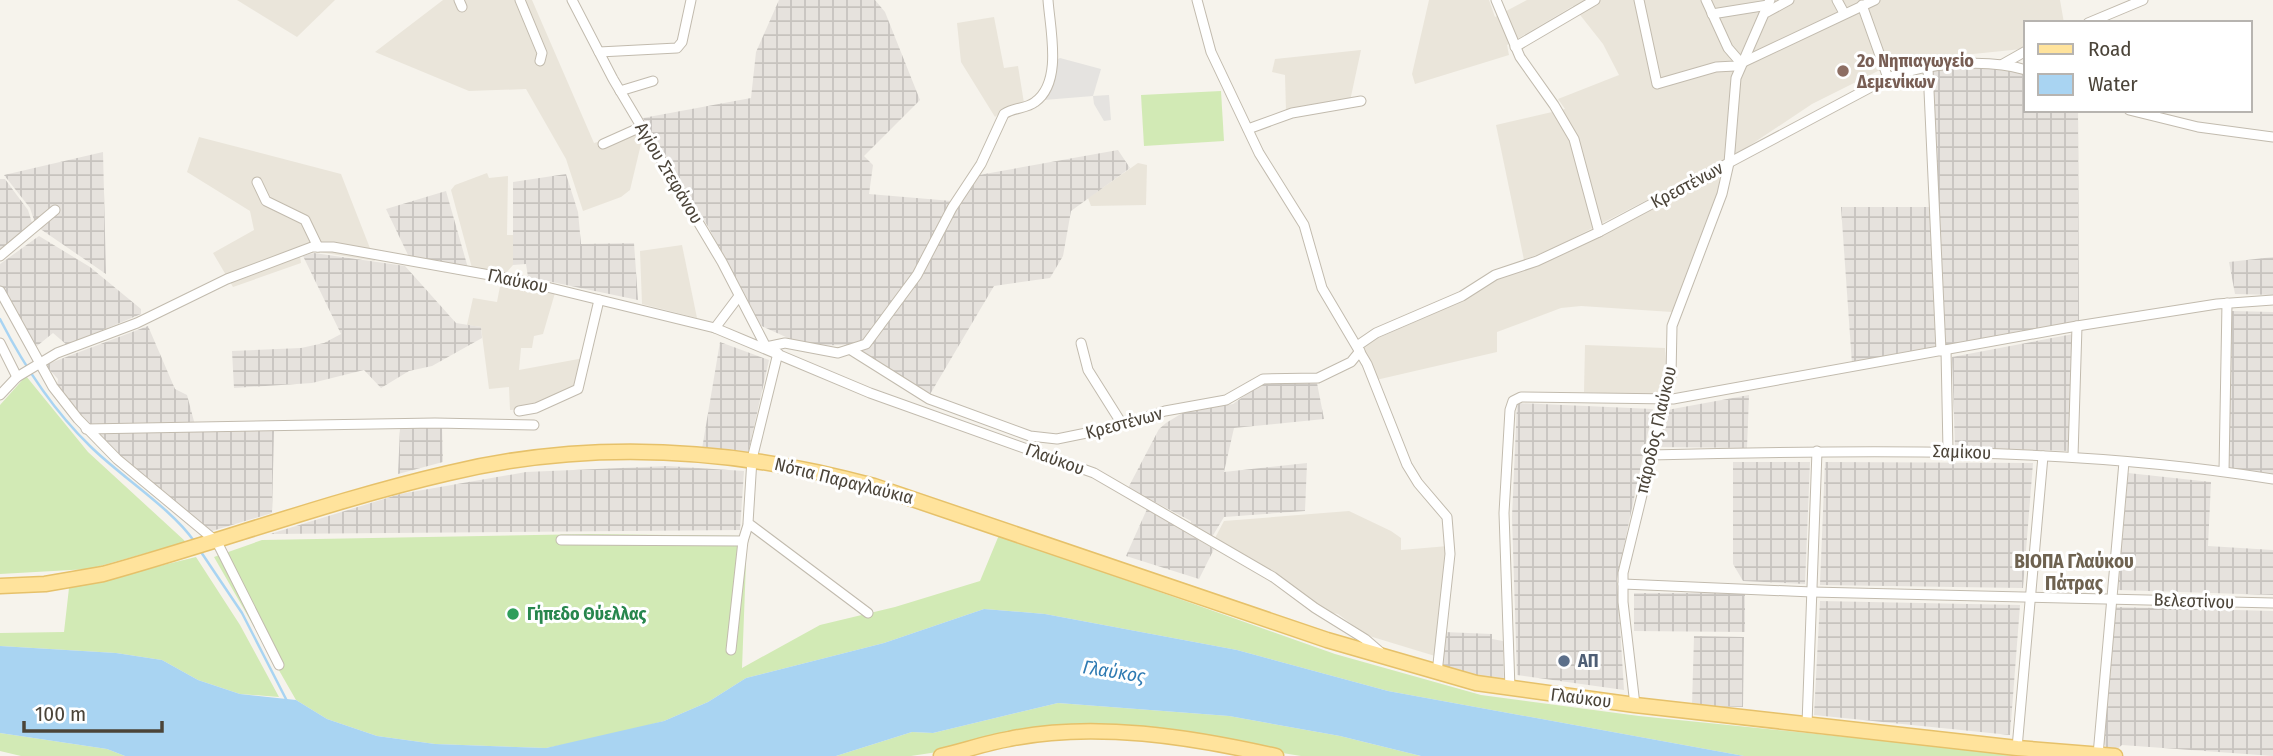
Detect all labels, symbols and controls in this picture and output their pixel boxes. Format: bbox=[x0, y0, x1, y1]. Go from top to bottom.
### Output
legend bbox=[2024, 21, 2252, 112]
text: Road bbox=[2088, 36, 2132, 62]
place label: 2ο Νηπιαγωγείο Δεμενίκων bbox=[1856, 50, 1974, 93]
marker: 2ο Νηπιαγωγείο Δεμενίκων bbox=[1835, 63, 1851, 79]
text: Water bbox=[2088, 71, 2138, 97]
street label: Αγίου Στεφάνου bbox=[630, 118, 708, 228]
street label: Κρεστένων bbox=[1647, 157, 1727, 213]
street label: Γλαύκου bbox=[486, 264, 550, 298]
street label: πάροδος Γλαύκου bbox=[1631, 364, 1681, 496]
street label: Κρεστένων bbox=[1083, 402, 1165, 444]
street label: Γλαύκου bbox=[1023, 438, 1087, 480]
street label: Σαμίκου bbox=[1932, 440, 1992, 464]
street label: Νότια Παραγλαύκια bbox=[772, 453, 916, 509]
district label: ΒΙΟΠΑ Γλαύκου Πάτρας bbox=[2014, 550, 2134, 595]
street label: Βελεστίνου bbox=[2153, 589, 2235, 613]
place label: Γήπεδο Θύελλας bbox=[527, 603, 647, 625]
marker: Γήπεδο Θύελλας bbox=[505, 606, 521, 622]
place label: ΑΠ bbox=[1577, 650, 1599, 672]
marker: ΑΠ bbox=[1556, 653, 1572, 669]
water label: Γλαύκος bbox=[1081, 655, 1148, 688]
street label: Γλαύκου bbox=[1549, 683, 1613, 713]
scale bar bbox=[24, 690, 163, 734]
text: 100 m bbox=[35, 701, 86, 727]

